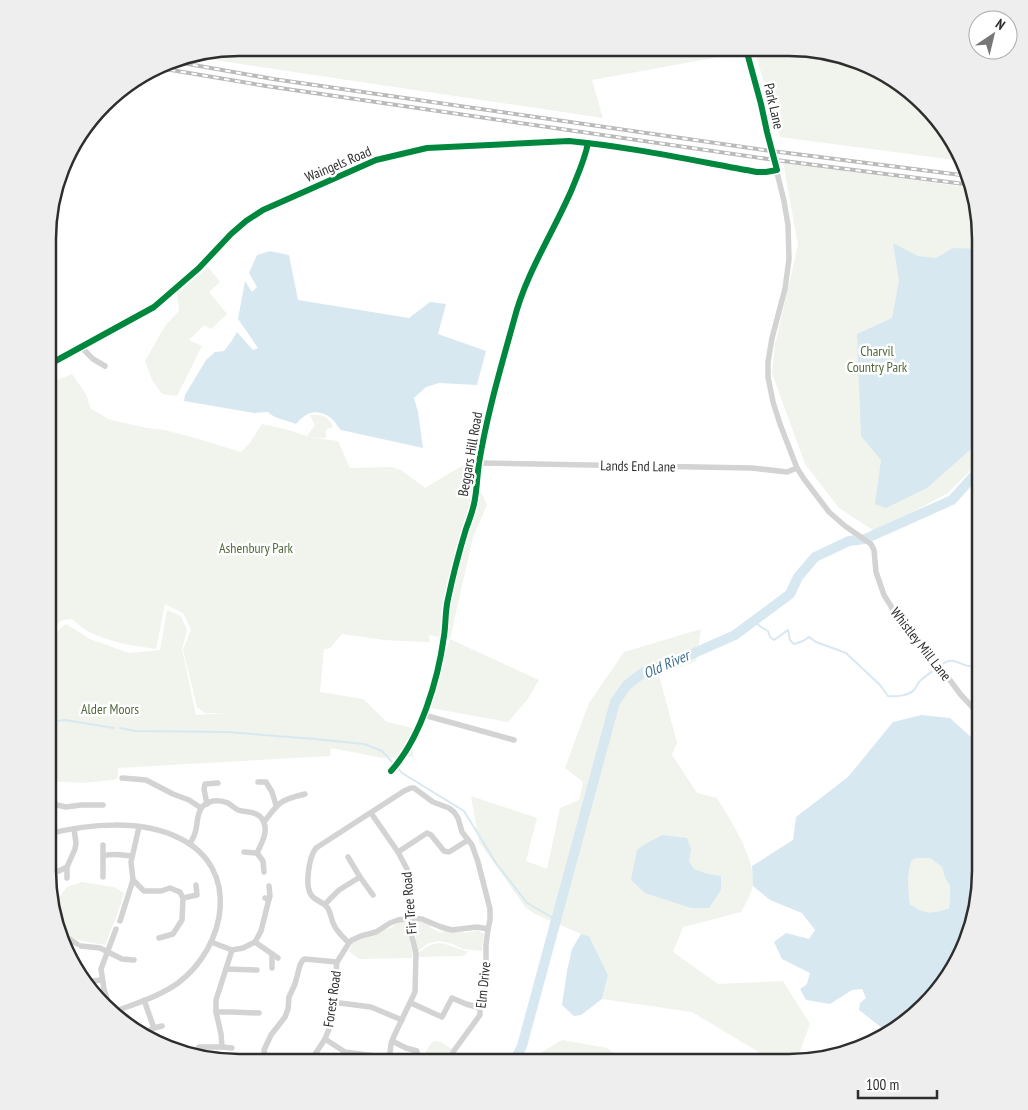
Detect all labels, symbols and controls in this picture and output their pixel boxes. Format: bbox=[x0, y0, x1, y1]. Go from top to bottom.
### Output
north arrow bbox=[968, 10, 1018, 60]
text: N bbox=[992, 15, 1009, 34]
street label: Park Lane bbox=[760, 81, 788, 131]
street label: Waingels Road bbox=[302, 142, 374, 186]
park label: Charvil Country Park bbox=[847, 342, 908, 376]
street label: Beggars Hill Road bbox=[454, 410, 486, 498]
street label: Lands End Lane bbox=[600, 456, 676, 476]
park label: Ashenbury Park bbox=[219, 539, 294, 557]
street label: Whistley Mill Lane bbox=[887, 604, 955, 685]
water label: Old River bbox=[640, 645, 694, 682]
park label: Alder Moors bbox=[81, 700, 139, 718]
street label: Fir Tree Road bbox=[397, 871, 421, 935]
street label: Elm Drive bbox=[472, 961, 494, 1009]
street label: Forest Road bbox=[319, 970, 345, 1028]
scale bar bbox=[858, 1068, 937, 1100]
text: 100 m bbox=[866, 1075, 899, 1094]

